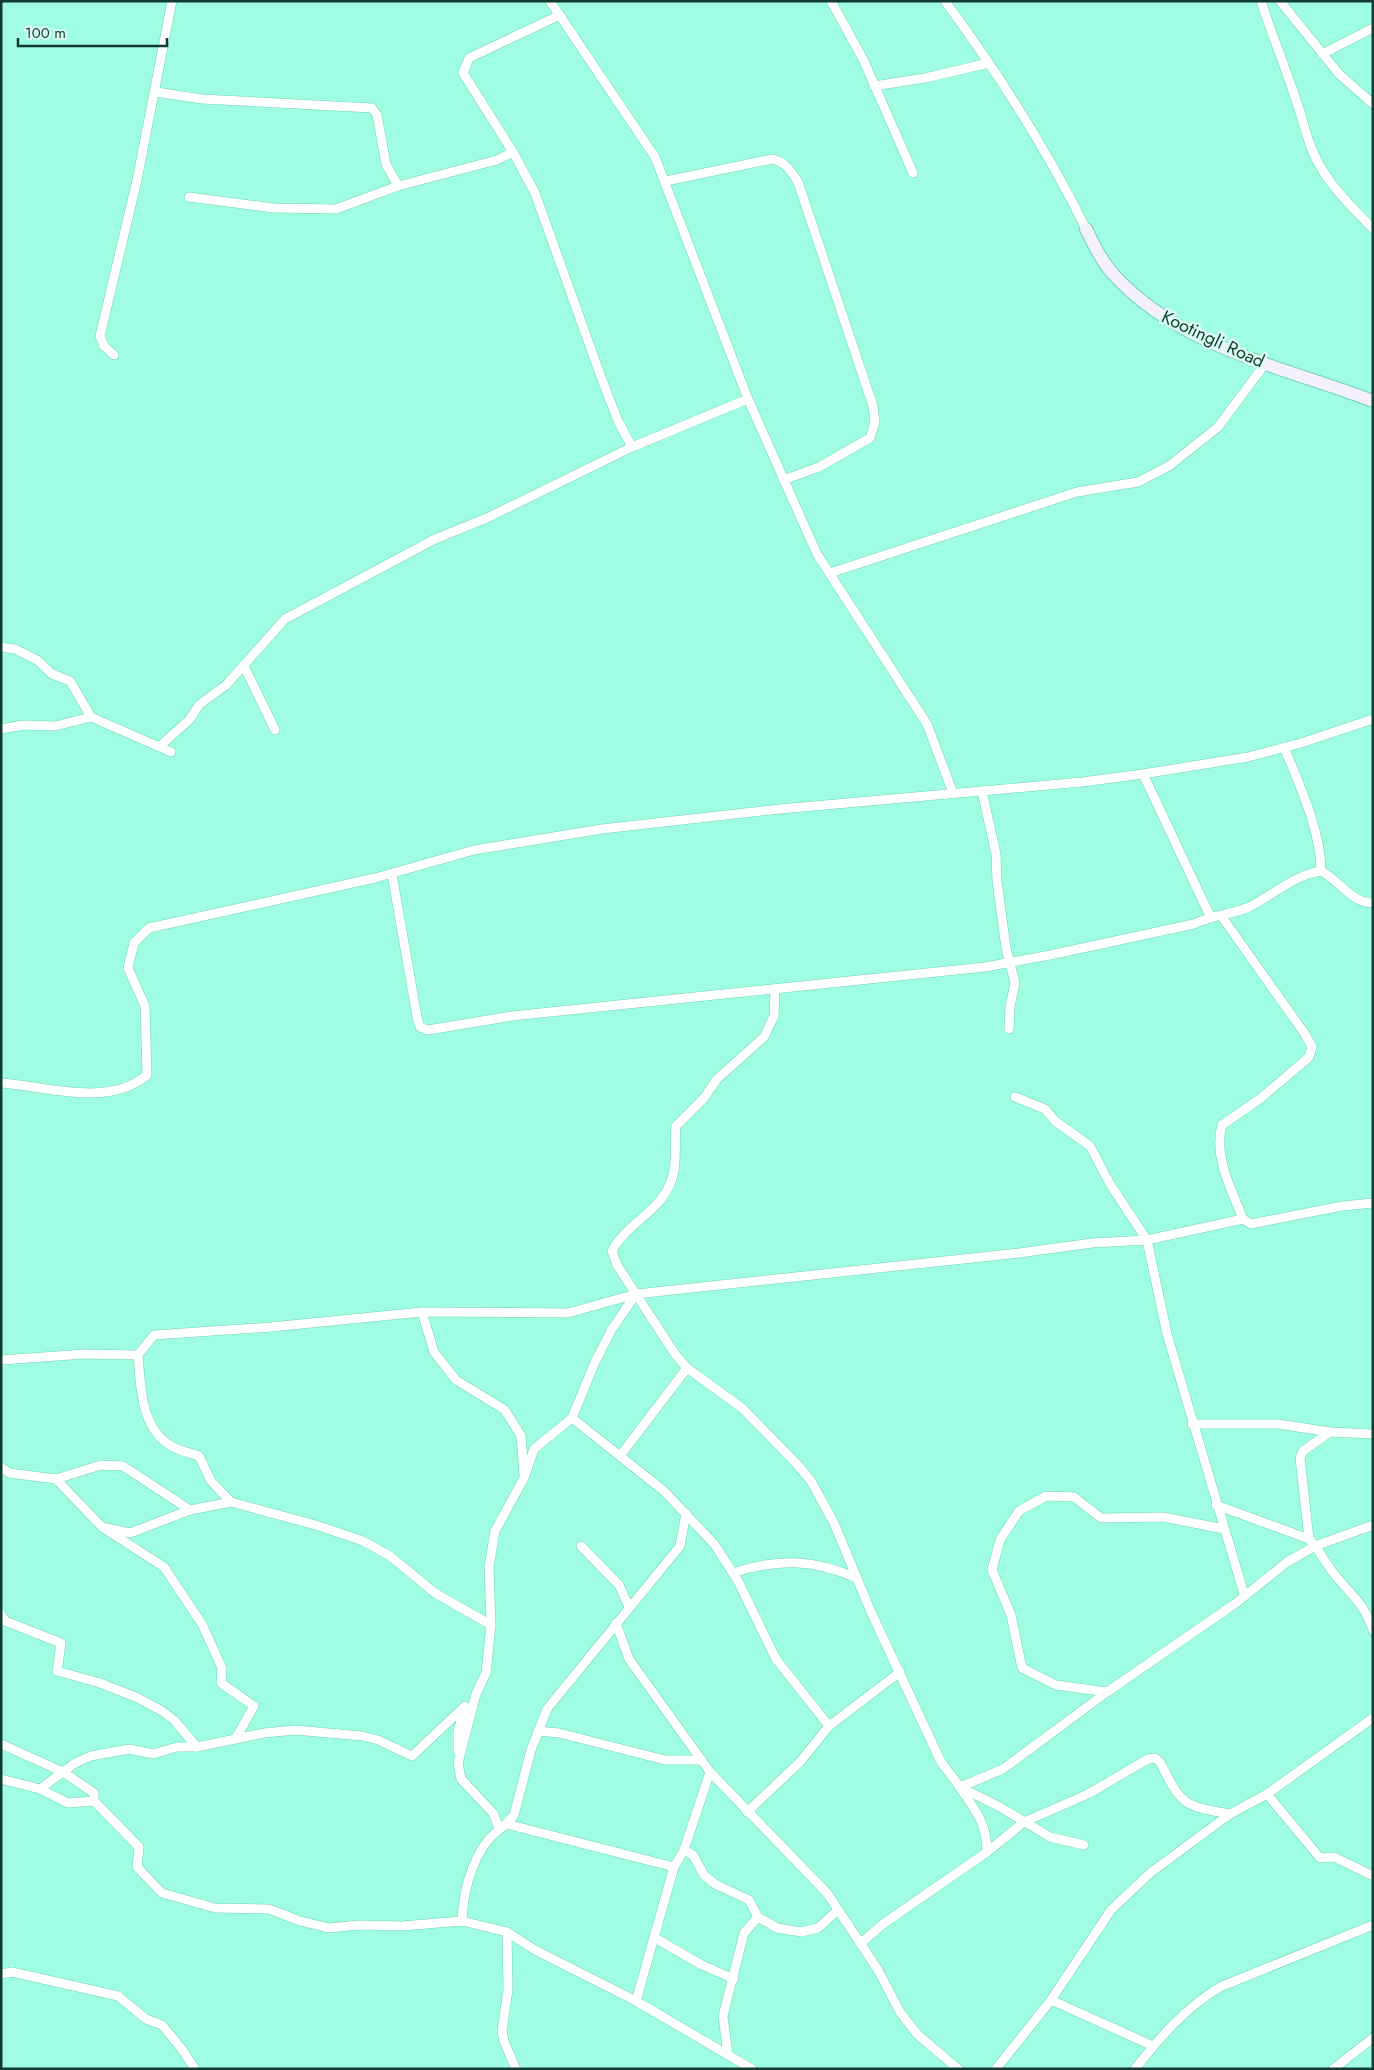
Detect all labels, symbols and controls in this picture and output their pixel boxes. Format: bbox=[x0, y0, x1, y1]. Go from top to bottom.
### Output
scale bar bbox=[18, 15, 166, 47]
text: 100 m bbox=[25, 22, 66, 44]
street label: Kootingli Road bbox=[1157, 304, 1269, 374]

